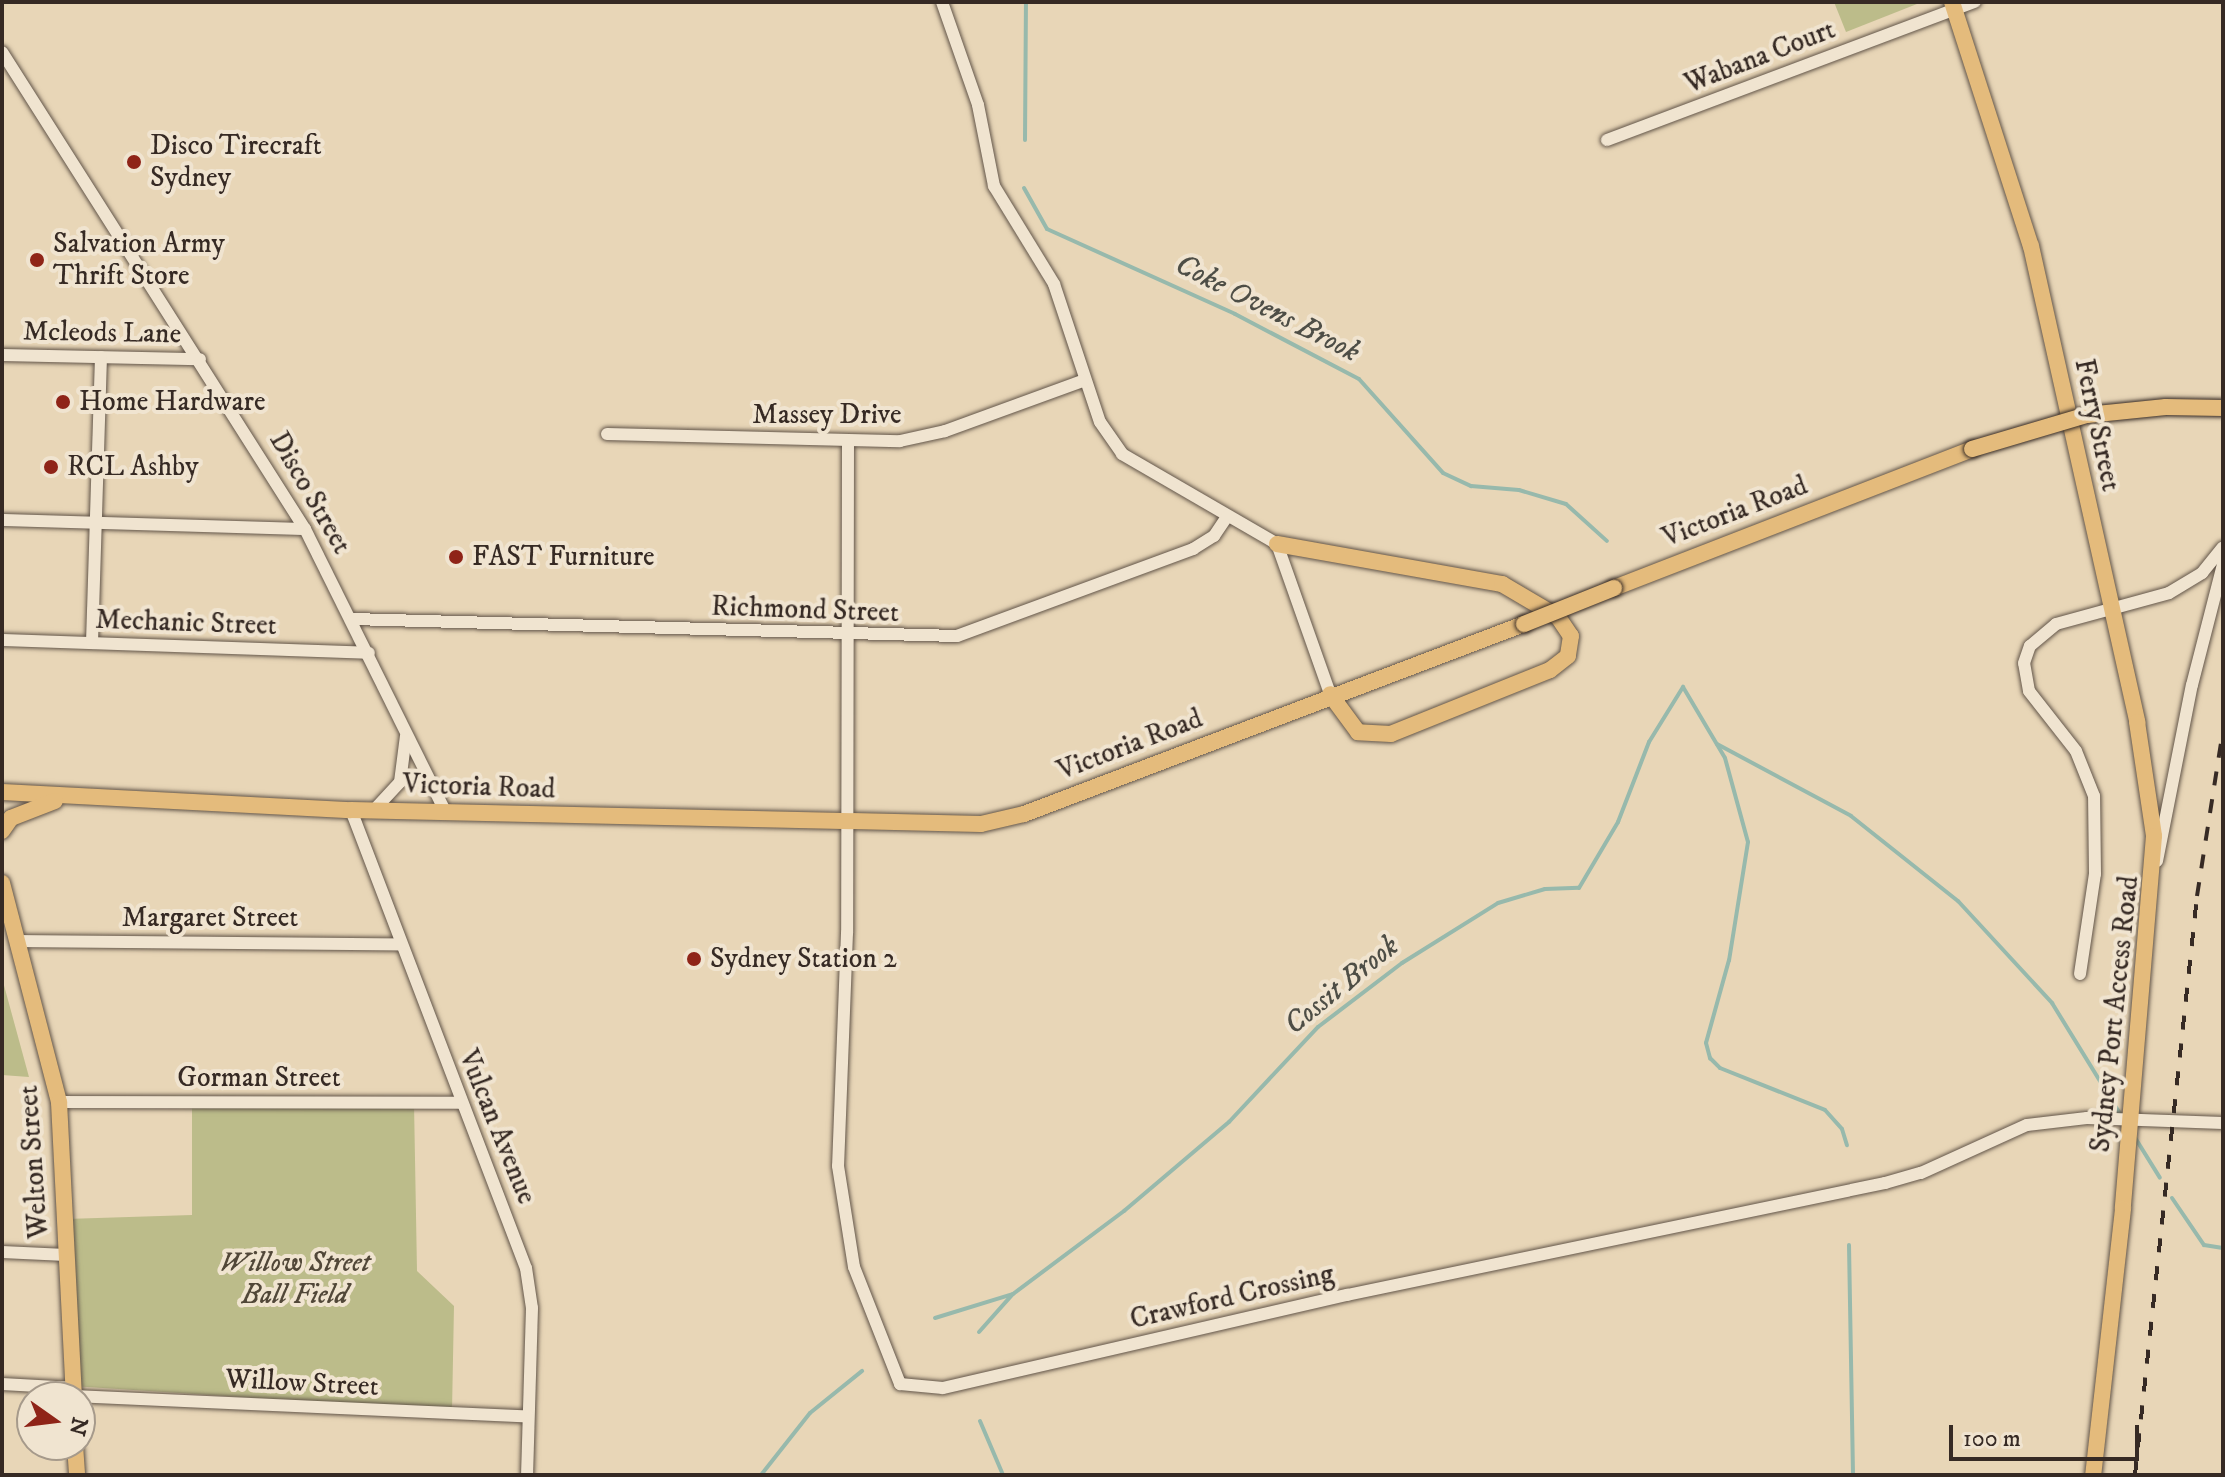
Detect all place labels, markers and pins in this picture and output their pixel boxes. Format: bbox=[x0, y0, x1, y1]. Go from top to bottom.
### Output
place label: Disco Tirecraft Sydney bbox=[150, 129, 322, 195]
marker: Disco Tirecraft Sydney bbox=[125, 153, 143, 171]
place label: Salvation Army Thrift Store bbox=[53, 227, 225, 293]
marker: Salvation Army Thrift Store bbox=[28, 251, 46, 269]
place label: Home Hardware bbox=[79, 385, 266, 419]
marker: Home Hardware bbox=[54, 393, 72, 411]
place label: RCL Ashby bbox=[67, 450, 198, 484]
marker: RCL Ashby bbox=[42, 458, 60, 476]
place label: FAST Furniture bbox=[472, 540, 655, 574]
marker: FAST Furniture bbox=[447, 548, 465, 566]
place label: Sydney Station 2 bbox=[710, 942, 897, 976]
marker: Sydney Station 2 bbox=[685, 950, 703, 968]

